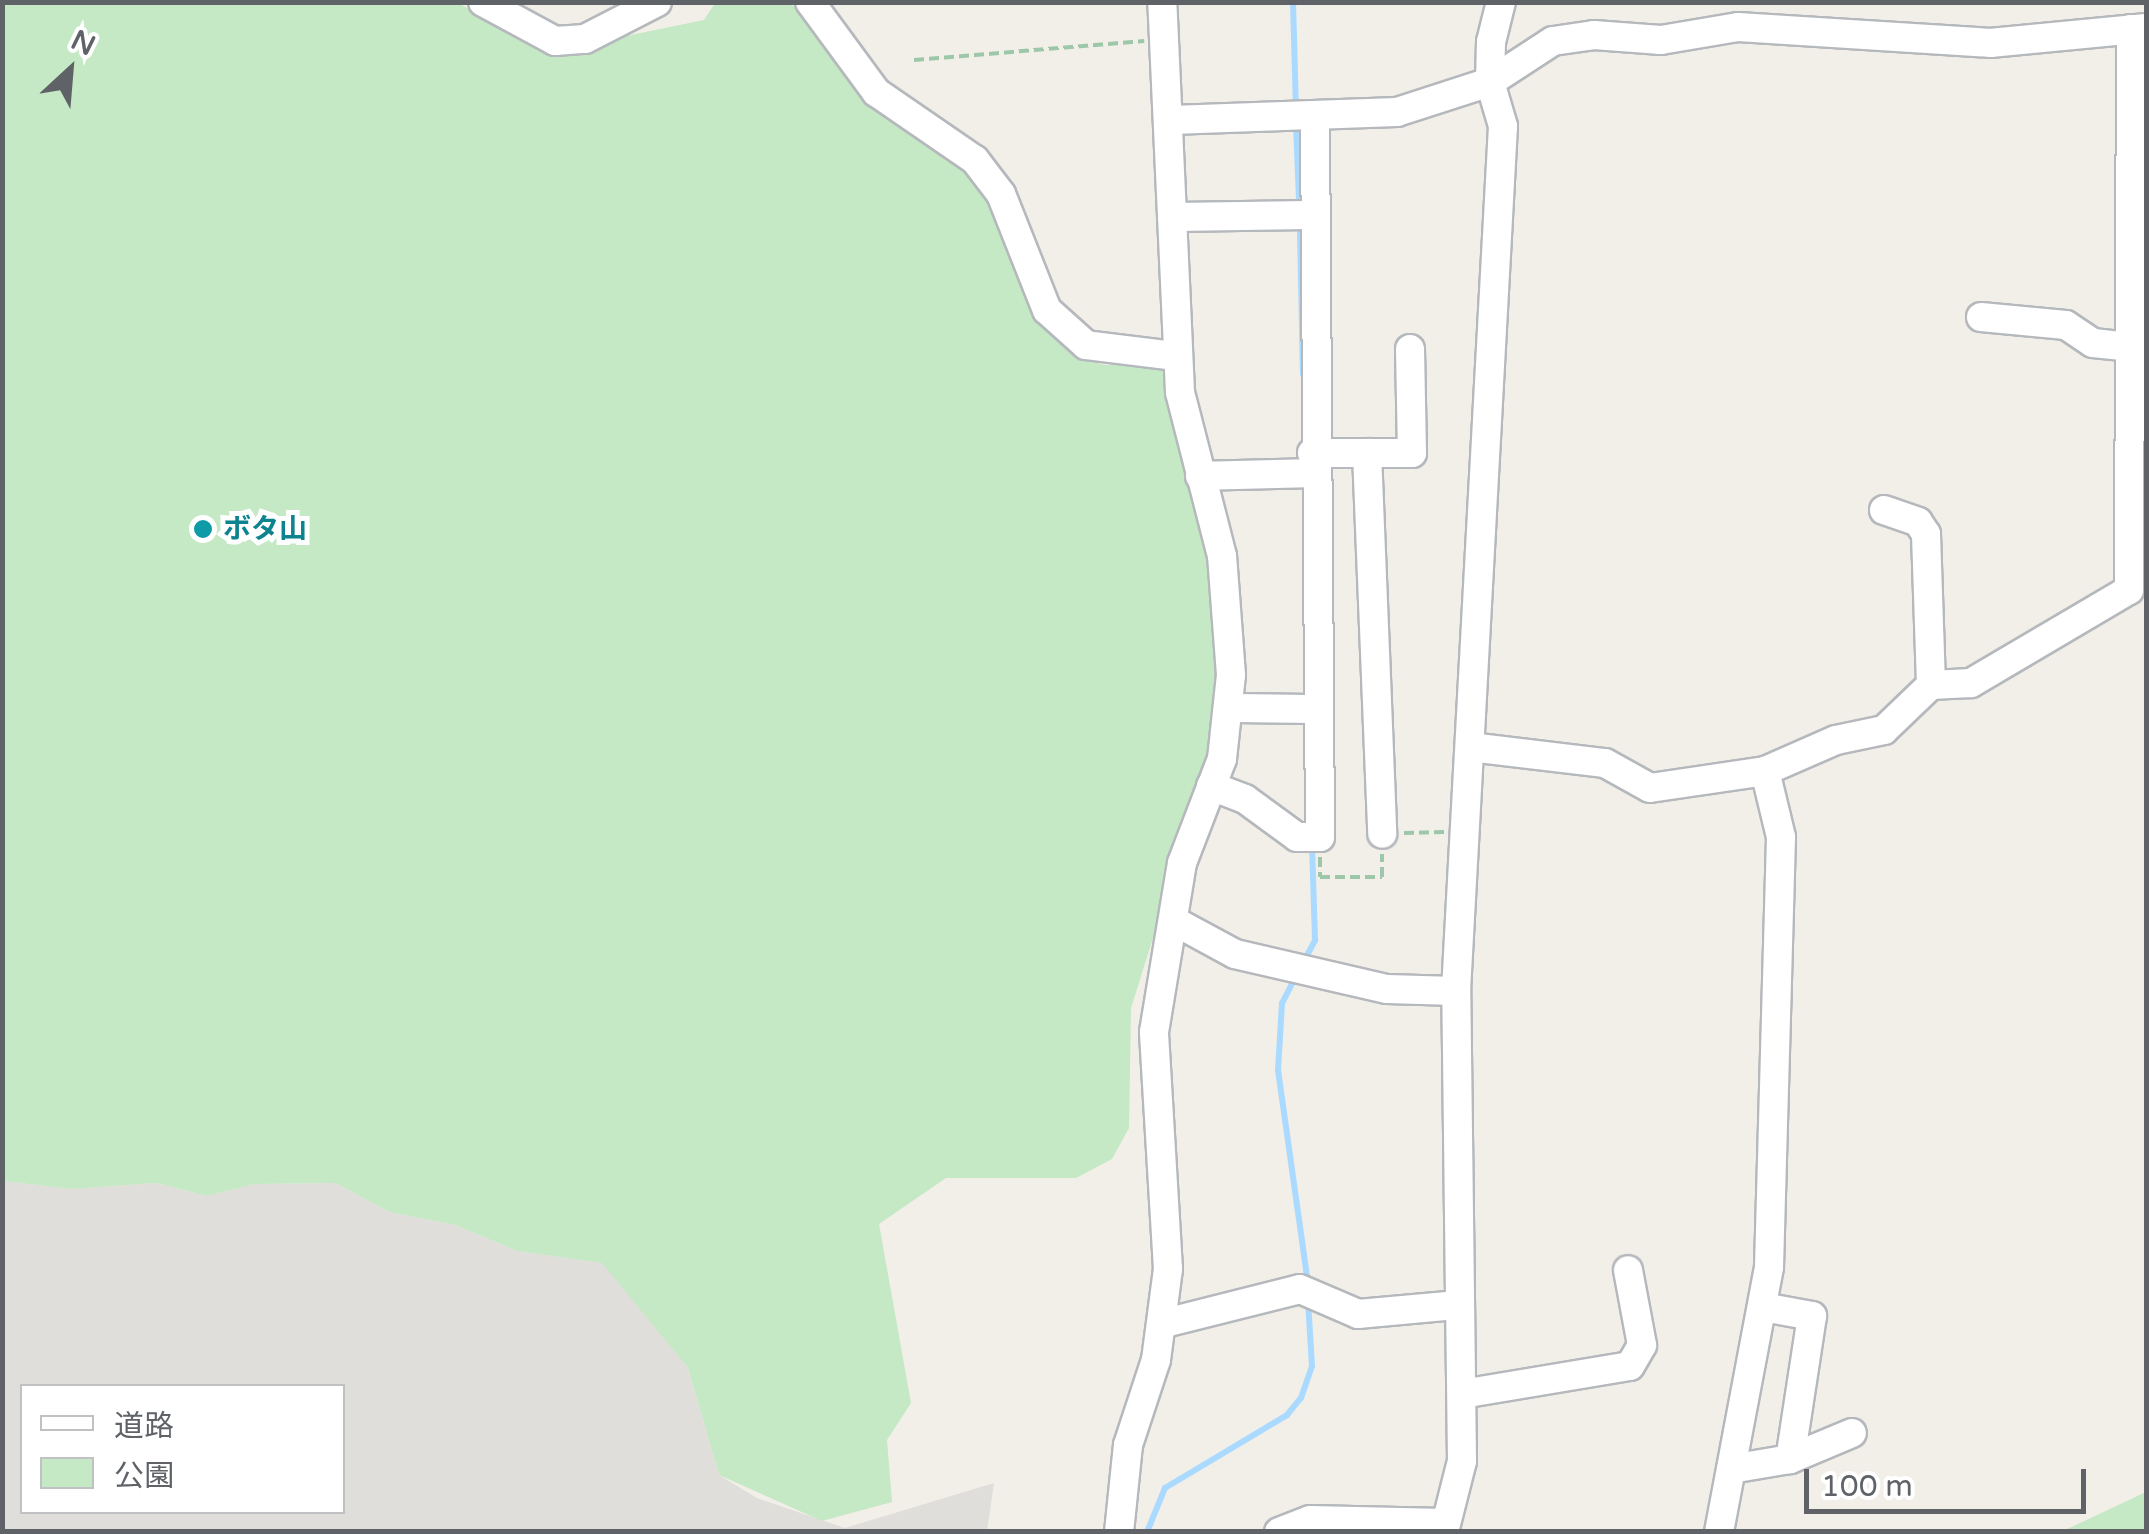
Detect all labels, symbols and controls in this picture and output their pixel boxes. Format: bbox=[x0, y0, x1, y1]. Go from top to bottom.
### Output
north arrow bbox=[20, 20, 120, 120]
text: N bbox=[66, 23, 101, 63]
place label: ボタ山 bbox=[223, 512, 307, 546]
marker: ボタ山 bbox=[192, 518, 214, 540]
legend bbox=[20, 1384, 345, 1514]
text: 道路 bbox=[114, 1408, 174, 1445]
scale bar bbox=[1809, 1449, 2092, 1511]
text: 公園 bbox=[114, 1458, 174, 1495]
text: 100 m bbox=[1821, 1468, 1913, 1505]

